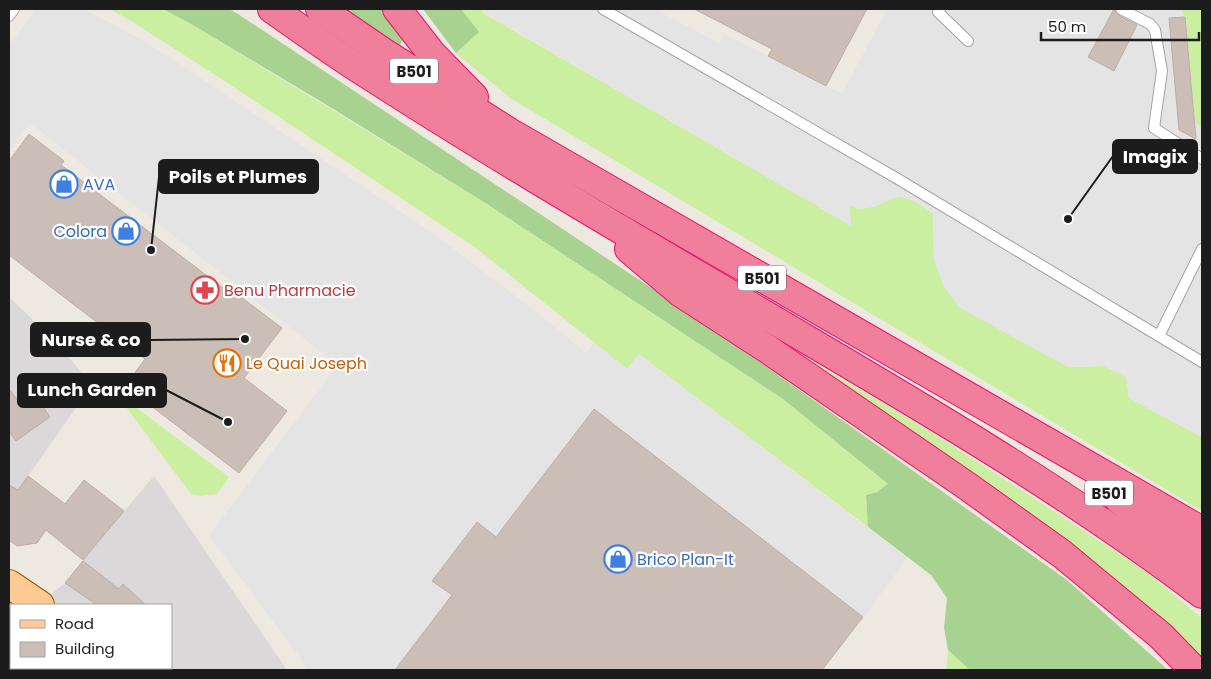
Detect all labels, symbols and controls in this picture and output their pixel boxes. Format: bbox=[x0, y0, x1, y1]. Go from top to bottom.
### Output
scale bar bbox=[1041, 10, 1198, 42]
text: 50 m bbox=[1048, 16, 1086, 37]
road number: B501 bbox=[390, 58, 438, 84]
callout: Imagix bbox=[1113, 140, 1197, 173]
text: Imagix bbox=[1123, 144, 1188, 169]
callout: Poils et Plumes bbox=[159, 160, 318, 193]
text: Poils et Plumes bbox=[169, 164, 307, 189]
shop icon: AVA bbox=[49, 169, 79, 199]
place label: AVA bbox=[83, 173, 116, 196]
shop icon: Colora bbox=[111, 216, 141, 246]
place label: Colora bbox=[53, 220, 107, 243]
road number: B501 bbox=[738, 266, 786, 290]
pharmacy icon: Benu Pharmacie bbox=[190, 275, 220, 305]
place label: Benu Pharmacie bbox=[224, 279, 356, 302]
callout: Nurse & co bbox=[31, 323, 150, 356]
text: Nurse & co bbox=[42, 327, 140, 352]
restaurant icon: Le Quai Joseph bbox=[212, 348, 242, 378]
place label: Le Quai Joseph bbox=[246, 352, 367, 375]
callout: Lunch Garden bbox=[18, 374, 166, 407]
text: Lunch Garden bbox=[28, 377, 156, 402]
road number: B501 bbox=[1085, 480, 1133, 506]
shop icon: Brico Plan-It bbox=[603, 544, 633, 574]
place label: Brico Plan-It bbox=[637, 548, 734, 571]
legend bbox=[10, 604, 172, 669]
text: Road bbox=[55, 613, 94, 634]
text: Building bbox=[55, 638, 115, 659]

